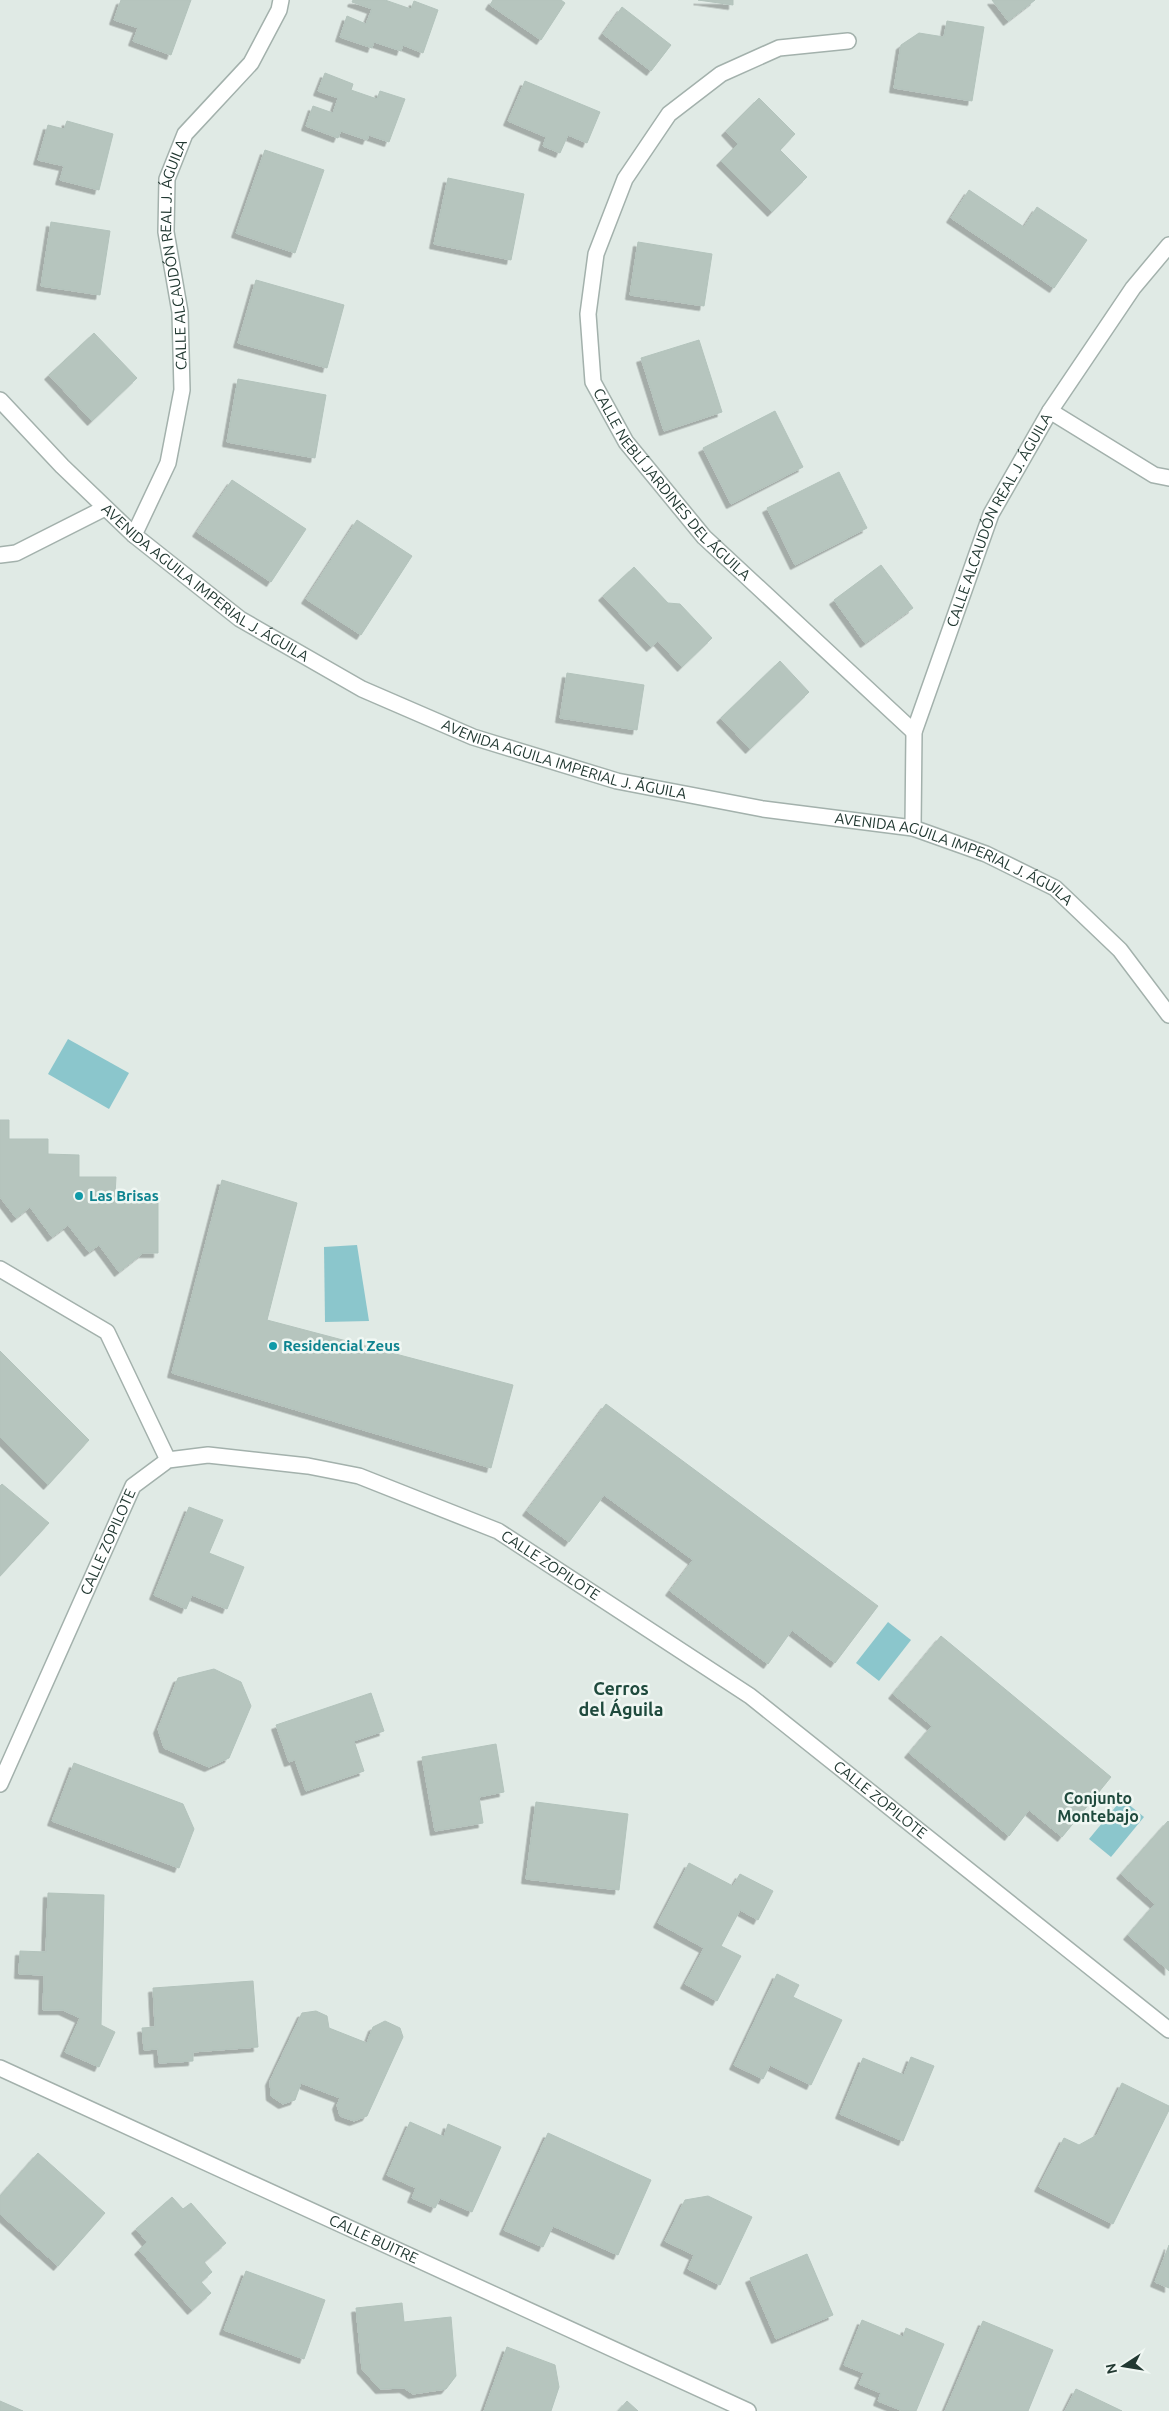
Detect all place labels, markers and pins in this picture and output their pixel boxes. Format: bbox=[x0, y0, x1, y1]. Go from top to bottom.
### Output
place label: Las Brisas bbox=[89, 1187, 159, 1204]
marker: Las Brisas bbox=[73, 1190, 85, 1202]
place label: Residencial Zeus bbox=[283, 1337, 400, 1354]
marker: Residencial Zeus bbox=[267, 1340, 279, 1352]

